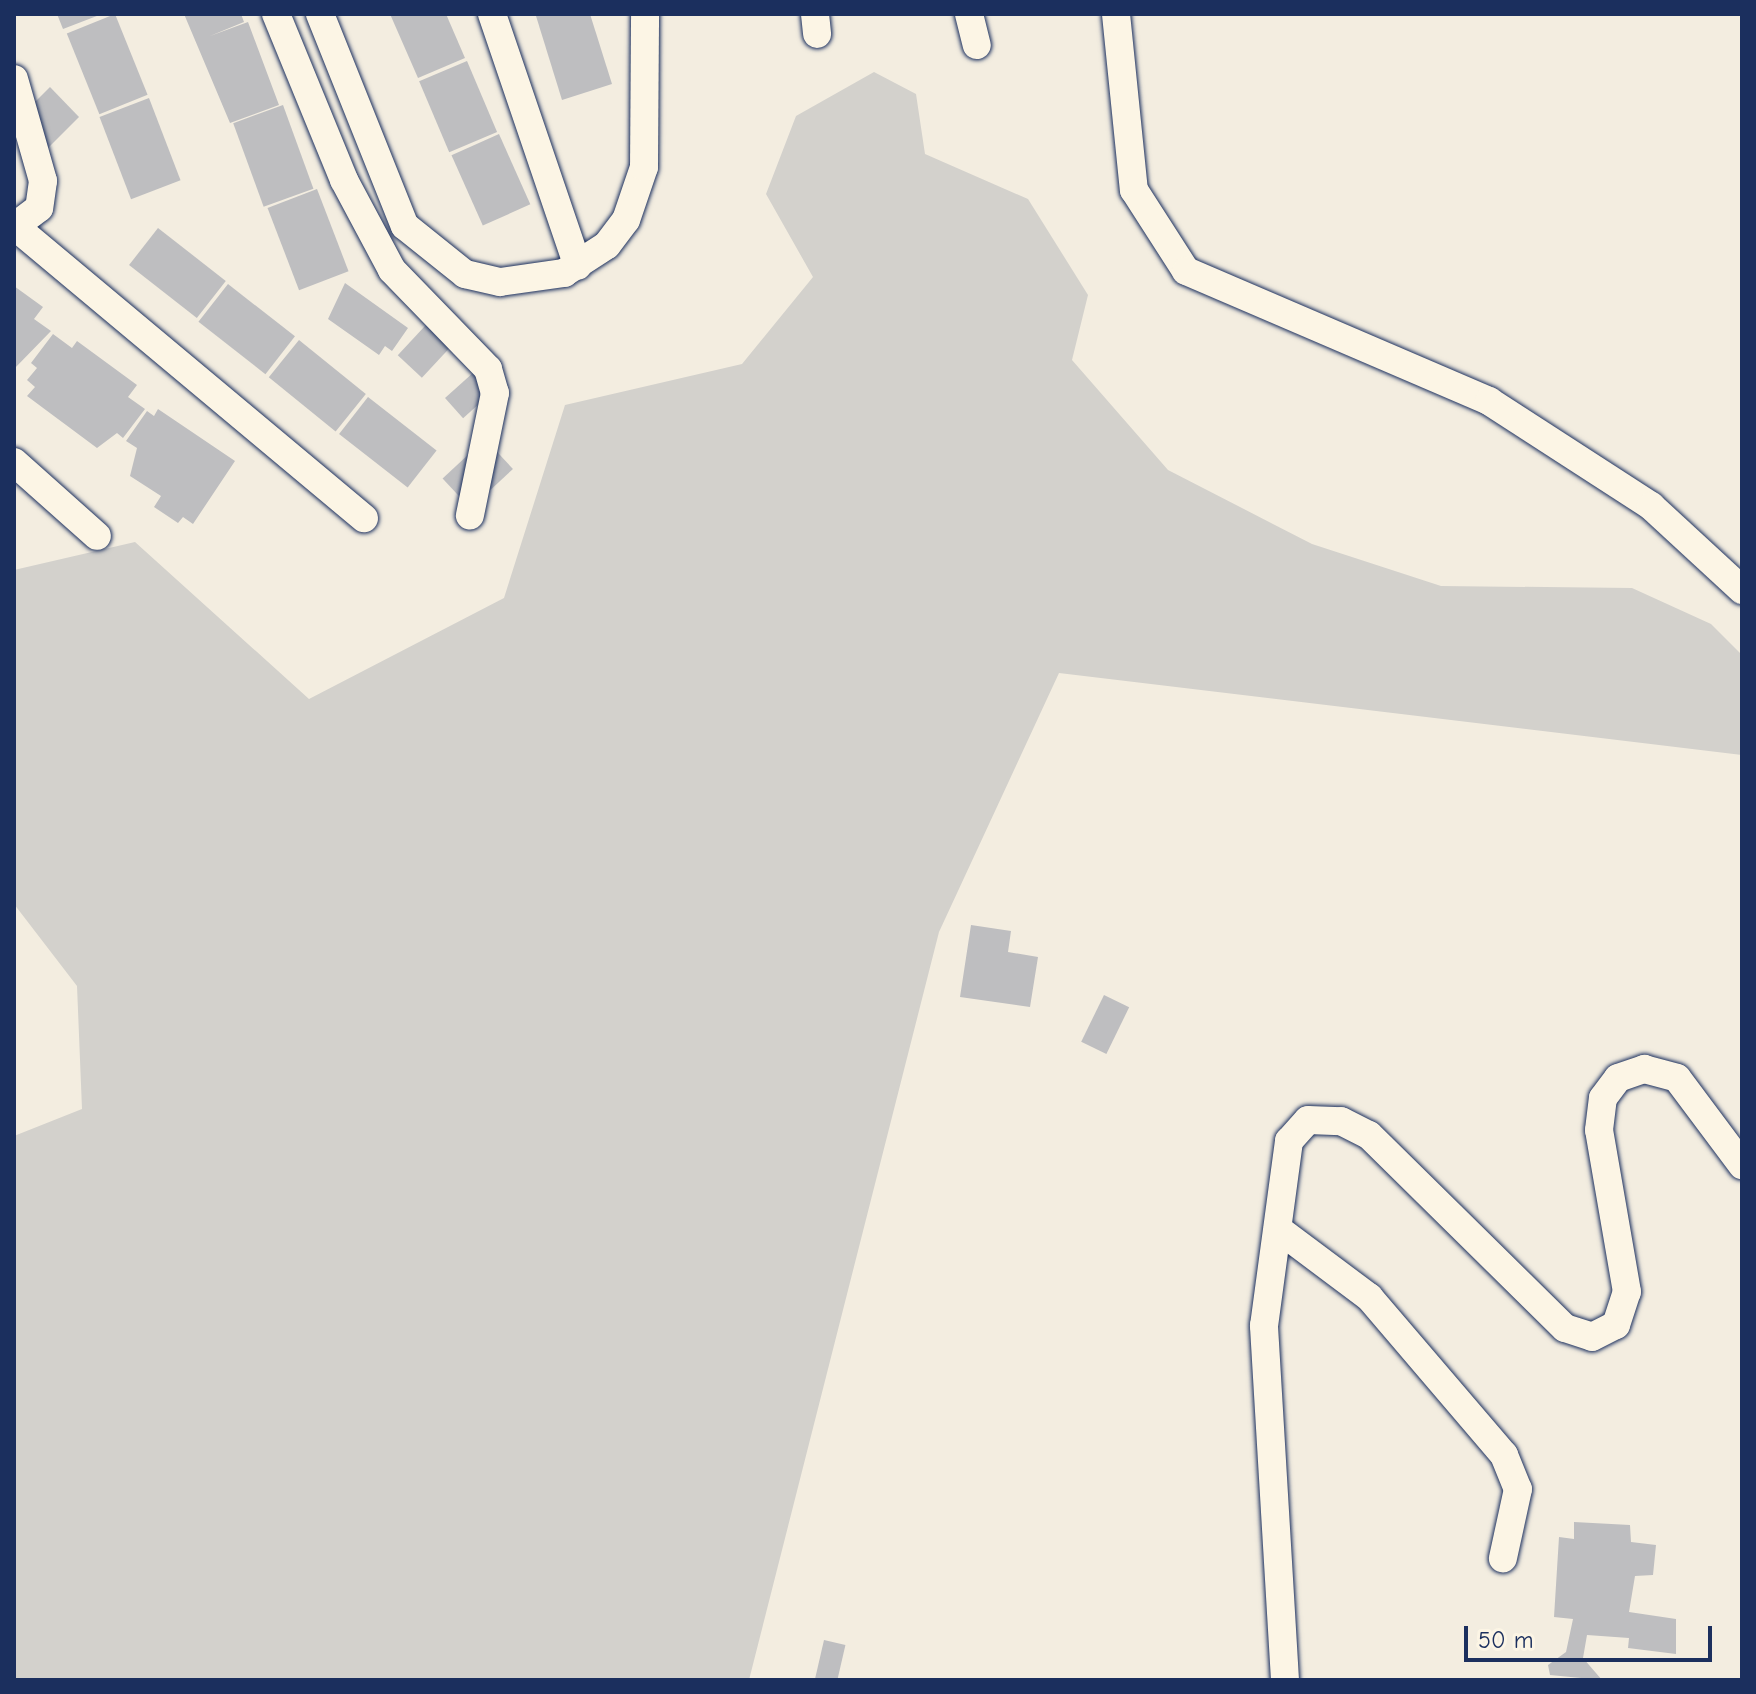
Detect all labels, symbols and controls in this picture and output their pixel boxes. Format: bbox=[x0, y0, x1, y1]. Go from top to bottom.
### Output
scale bar bbox=[1468, 1610, 1716, 1660]
text: 50 m bbox=[1478, 1626, 1534, 1654]

